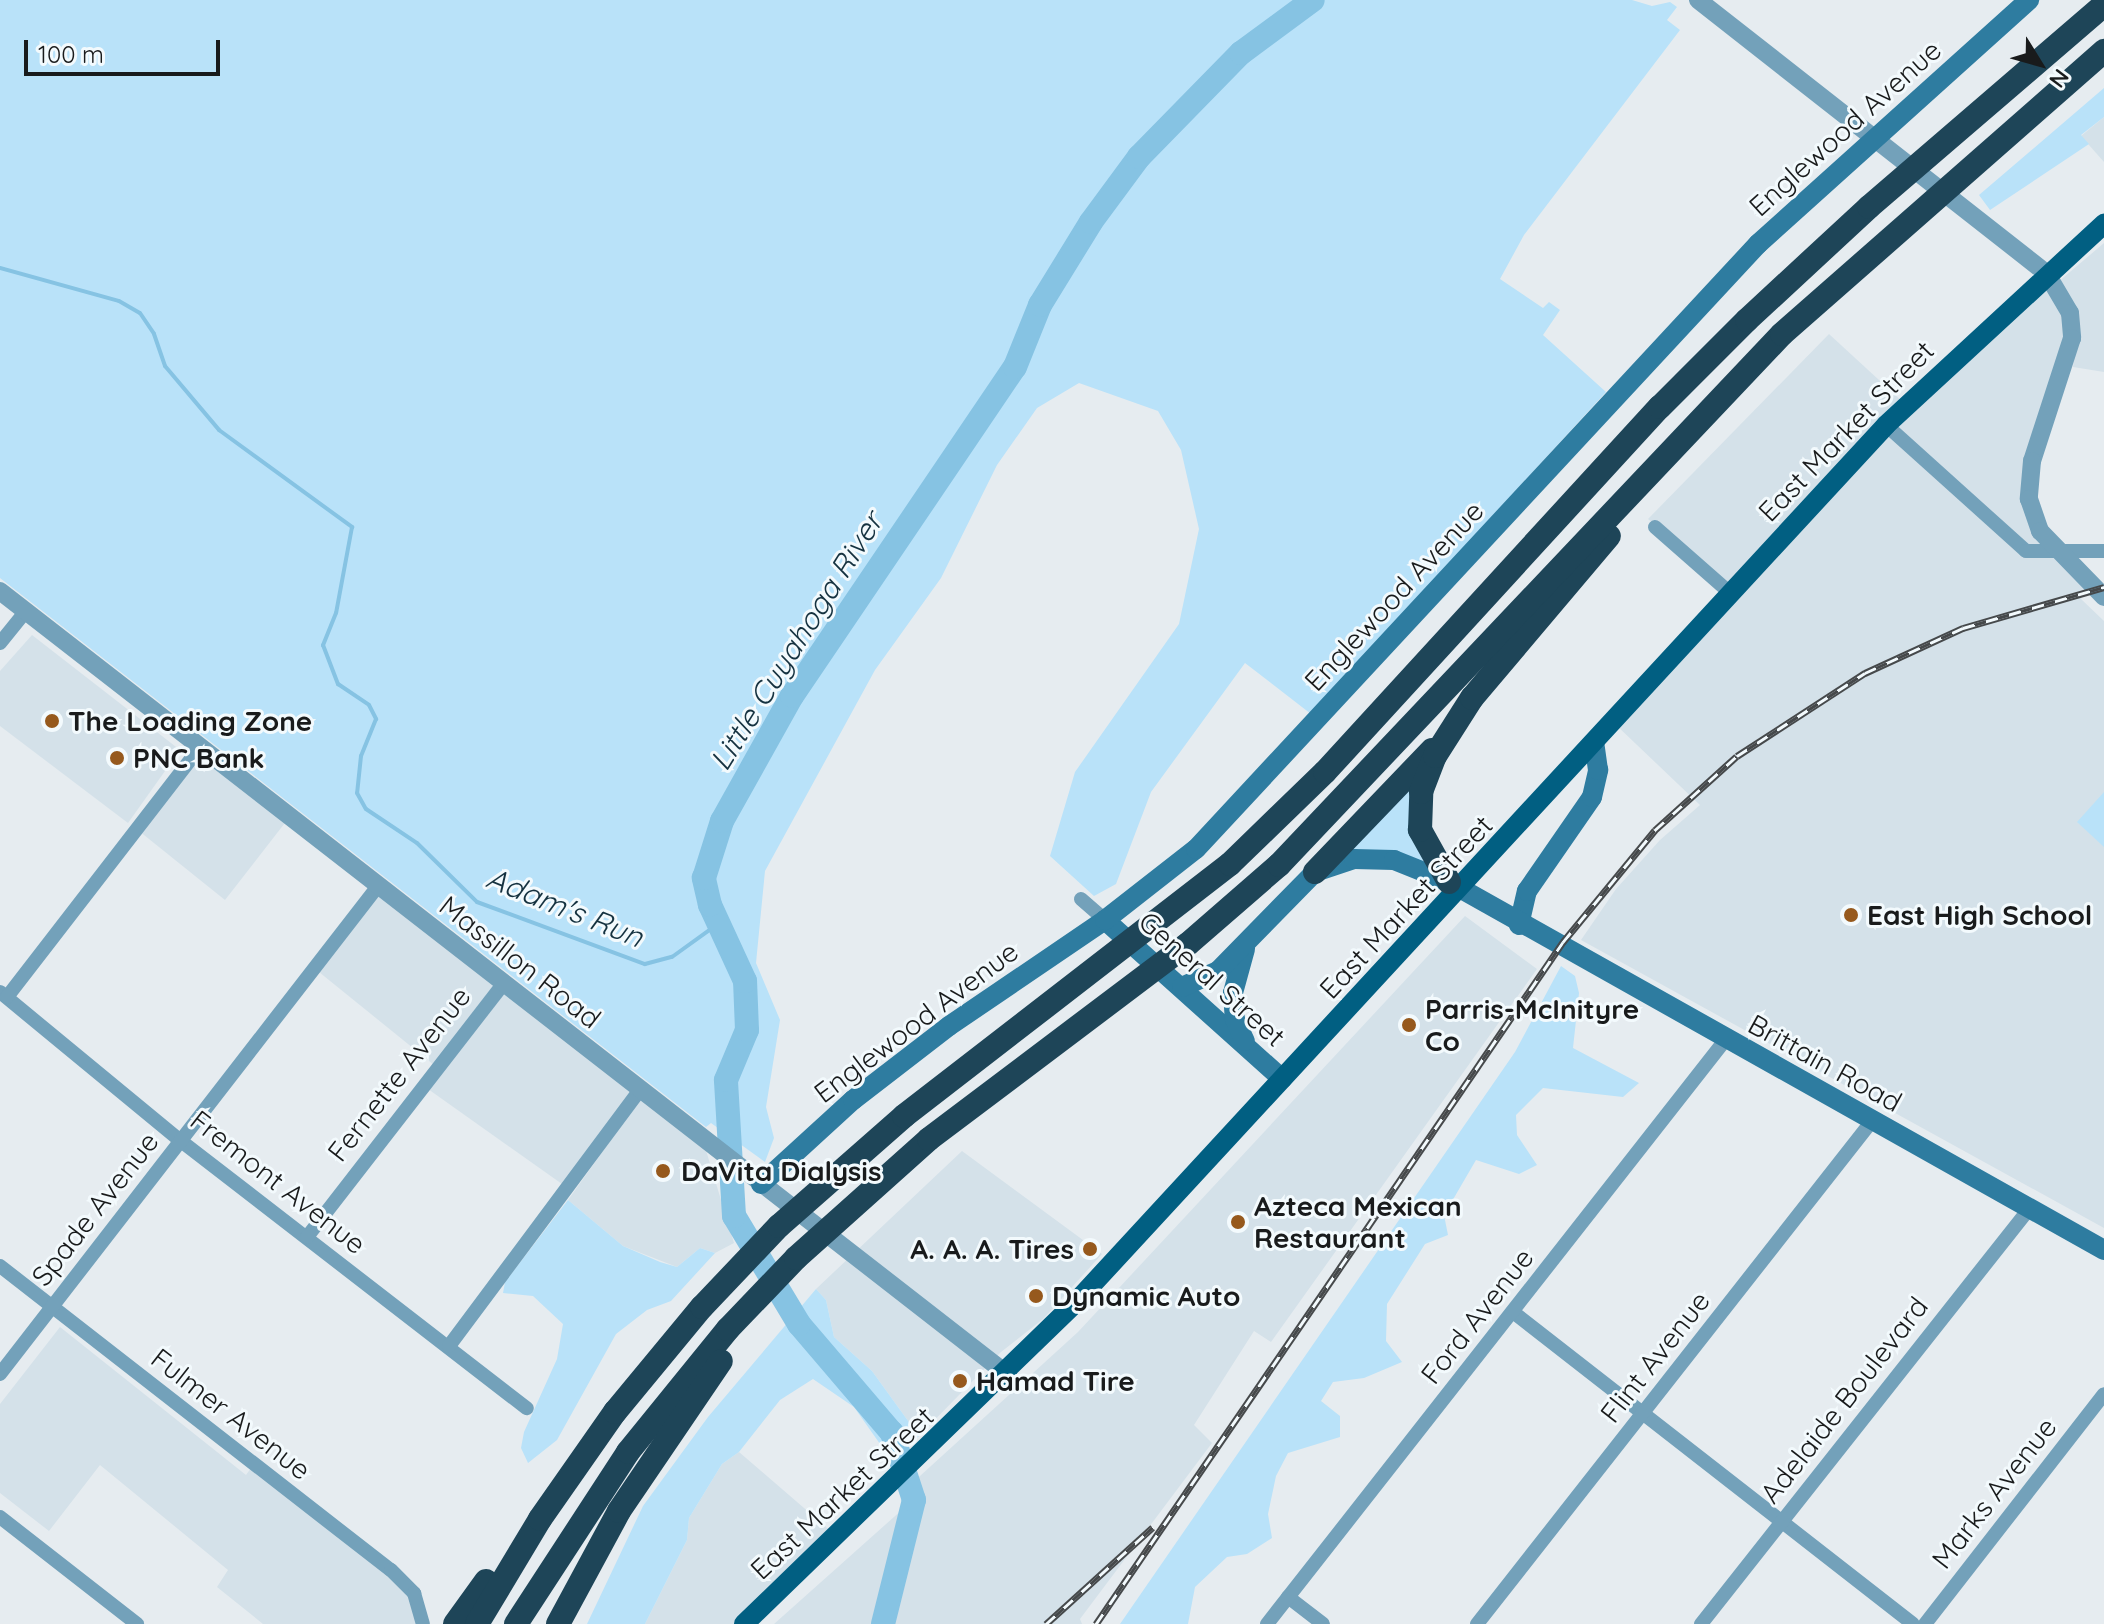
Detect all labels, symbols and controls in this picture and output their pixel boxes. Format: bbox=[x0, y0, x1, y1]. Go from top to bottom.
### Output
scale bar bbox=[28, 24, 224, 74]
north arrow bbox=[2000, 24, 2080, 104]
street label: Englewood Avenue bbox=[1742, 33, 1948, 223]
text: 100 m bbox=[38, 39, 104, 69]
text: N bbox=[2043, 64, 2075, 93]
street label: East Market Street bbox=[1751, 334, 1941, 528]
street label: Englewood Avenue bbox=[1298, 494, 1490, 698]
water label: Little Cuyahoga River bbox=[702, 505, 890, 777]
place label: The Loading Zone bbox=[68, 704, 312, 738]
marker: The Loading Zone bbox=[43, 712, 61, 730]
place label: PNC Bank bbox=[133, 741, 264, 775]
marker: PNC Bank bbox=[108, 749, 126, 767]
street label: East Market Street bbox=[1313, 809, 1499, 1005]
water label: Adam's Run bbox=[482, 859, 648, 955]
street label: Massillon Road bbox=[433, 889, 607, 1035]
place label: East High School bbox=[1867, 898, 2092, 932]
street label: General Street bbox=[1132, 905, 1292, 1053]
marker: East High School bbox=[1842, 906, 1860, 924]
street label: Englewood Avenue bbox=[807, 934, 1025, 1110]
street label: Fernette Avenue bbox=[320, 980, 478, 1168]
place label: Parris-McInityre Co bbox=[1425, 992, 1639, 1058]
street label: Brittain Road bbox=[1742, 1007, 1908, 1119]
marker: Parris-McInityre Co bbox=[1400, 1016, 1418, 1034]
street label: Fremont Avenue bbox=[184, 1103, 372, 1261]
street label: Spade Avenue bbox=[25, 1125, 165, 1293]
place label: DaVita Dialysis bbox=[681, 1154, 881, 1188]
marker: DaVita Dialysis bbox=[652, 1160, 674, 1182]
place label: Azteca Mexican Restaurant bbox=[1254, 1189, 1462, 1255]
marker: Azteca Mexican Restaurant bbox=[1229, 1213, 1247, 1231]
place label: A. A. A. Tires bbox=[910, 1232, 1074, 1266]
marker: A. A. A. Tires bbox=[1081, 1240, 1099, 1258]
street label: Ford Avenue bbox=[1414, 1241, 1540, 1391]
place label: Dynamic Auto bbox=[1052, 1279, 1240, 1313]
street label: Flint Avenue bbox=[1593, 1285, 1717, 1429]
marker: Dynamic Auto bbox=[1027, 1287, 1045, 1305]
street label: Adelaide Boulevard bbox=[1753, 1290, 1935, 1510]
street label: Fulmer Avenue bbox=[144, 1341, 318, 1487]
place label: Hamad Tire bbox=[976, 1364, 1135, 1398]
marker: Hamad Tire bbox=[951, 1372, 969, 1390]
street label: East Market Street bbox=[744, 1400, 940, 1586]
street label: Marks Avenue bbox=[1925, 1411, 2063, 1575]

